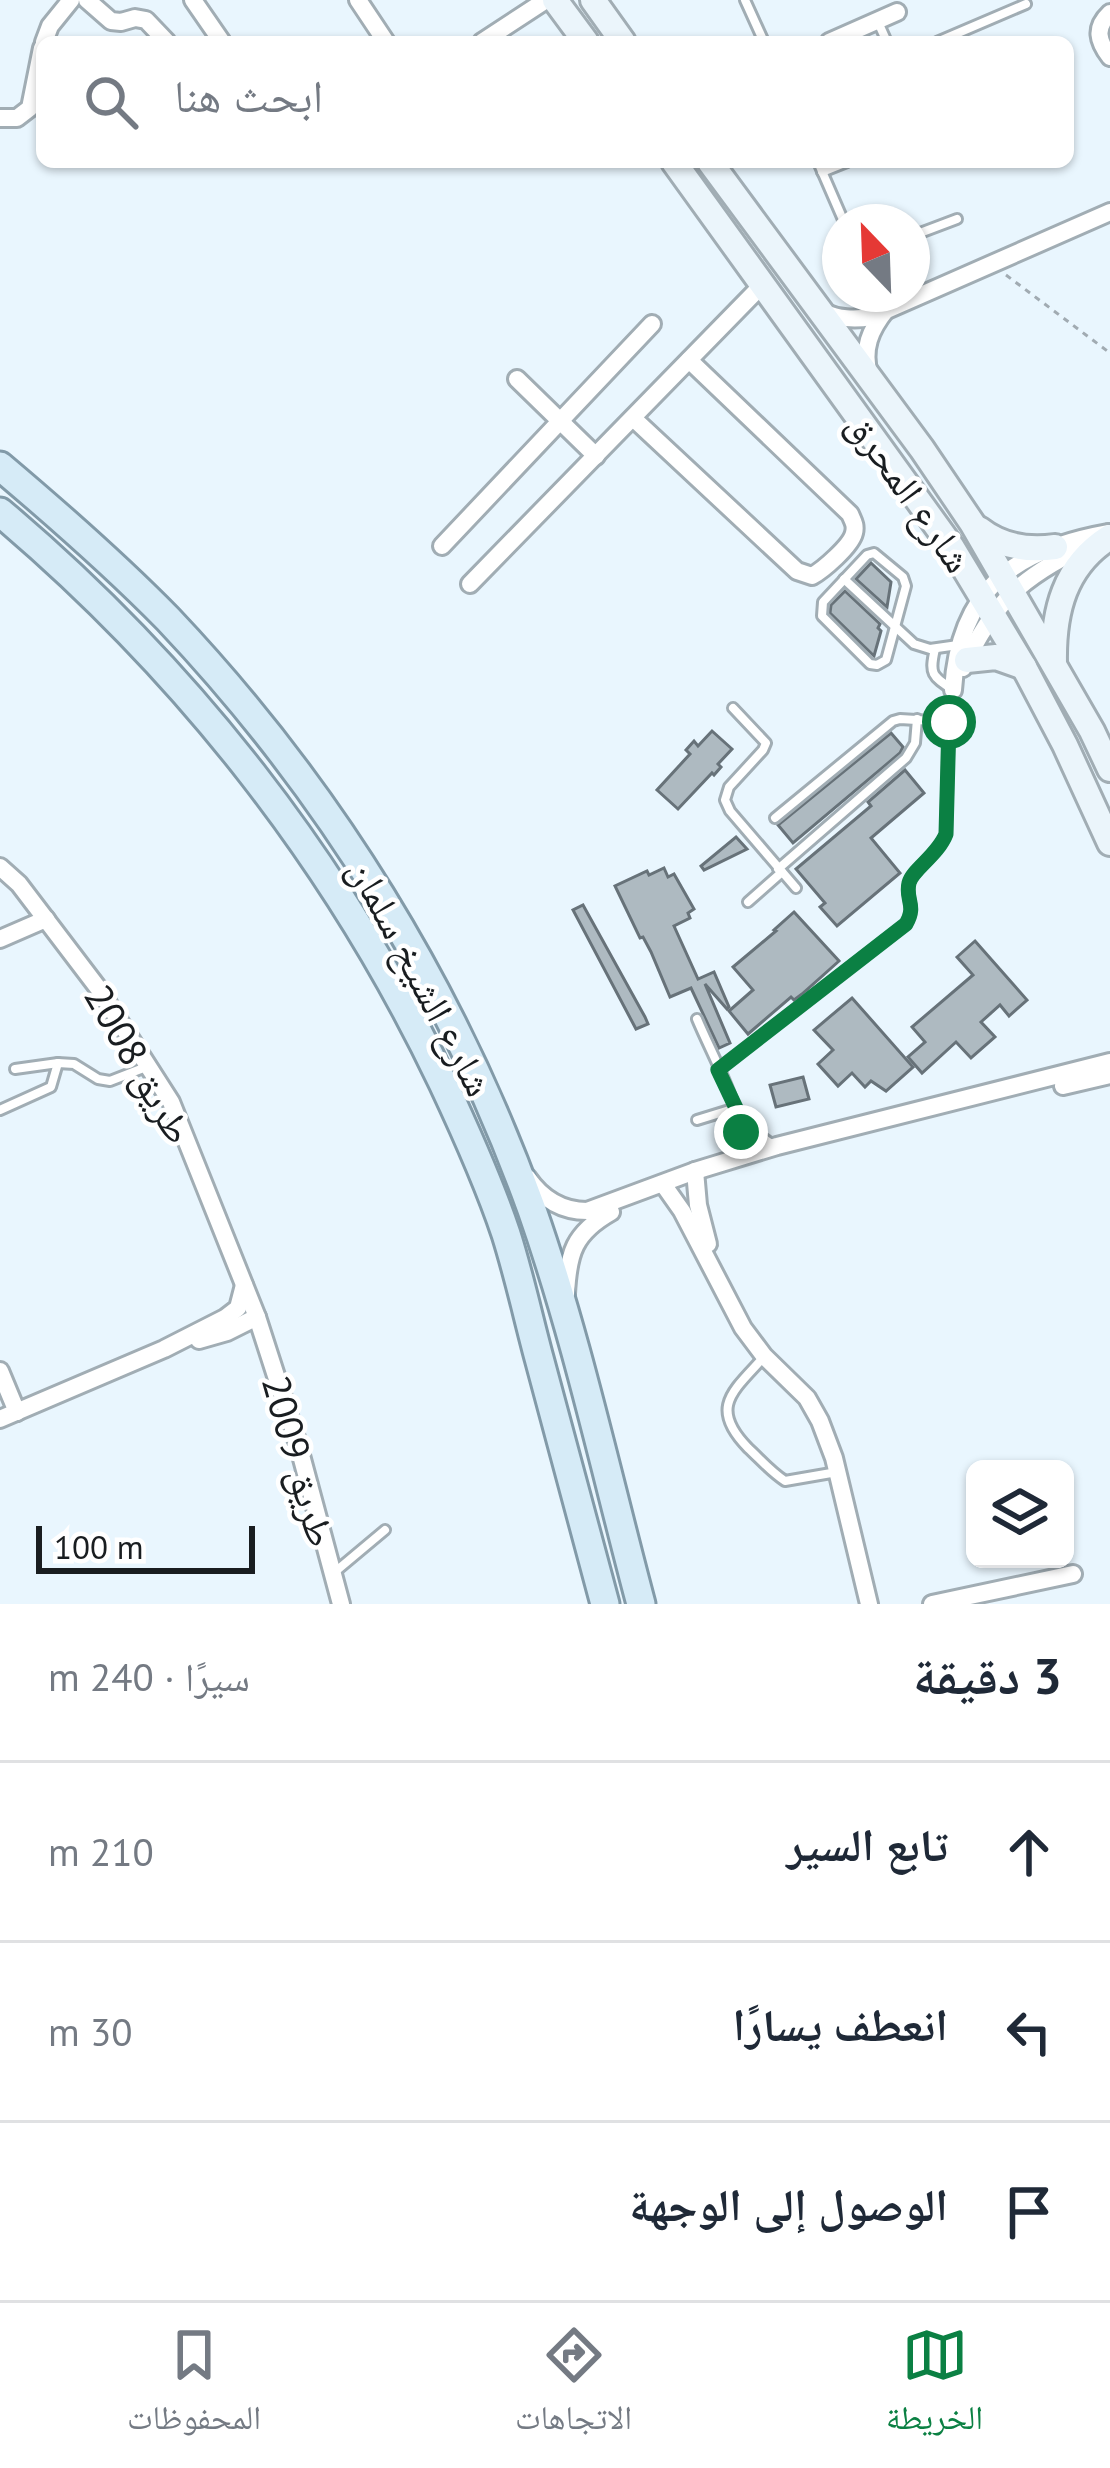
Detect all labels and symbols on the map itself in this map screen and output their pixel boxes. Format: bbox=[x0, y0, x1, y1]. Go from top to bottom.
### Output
north arrow bbox=[822, 204, 930, 312]
street label: شارع المحرق bbox=[836, 401, 984, 582]
route start bbox=[922, 695, 976, 749]
street label: شارع الشيخ سلمان bbox=[336, 849, 506, 1105]
street label: طريق 2008 bbox=[74, 975, 205, 1152]
route end bbox=[714, 1105, 768, 1159]
street label: طريق 2009 bbox=[251, 1370, 348, 1552]
scale bar bbox=[36, 1520, 255, 1573]

